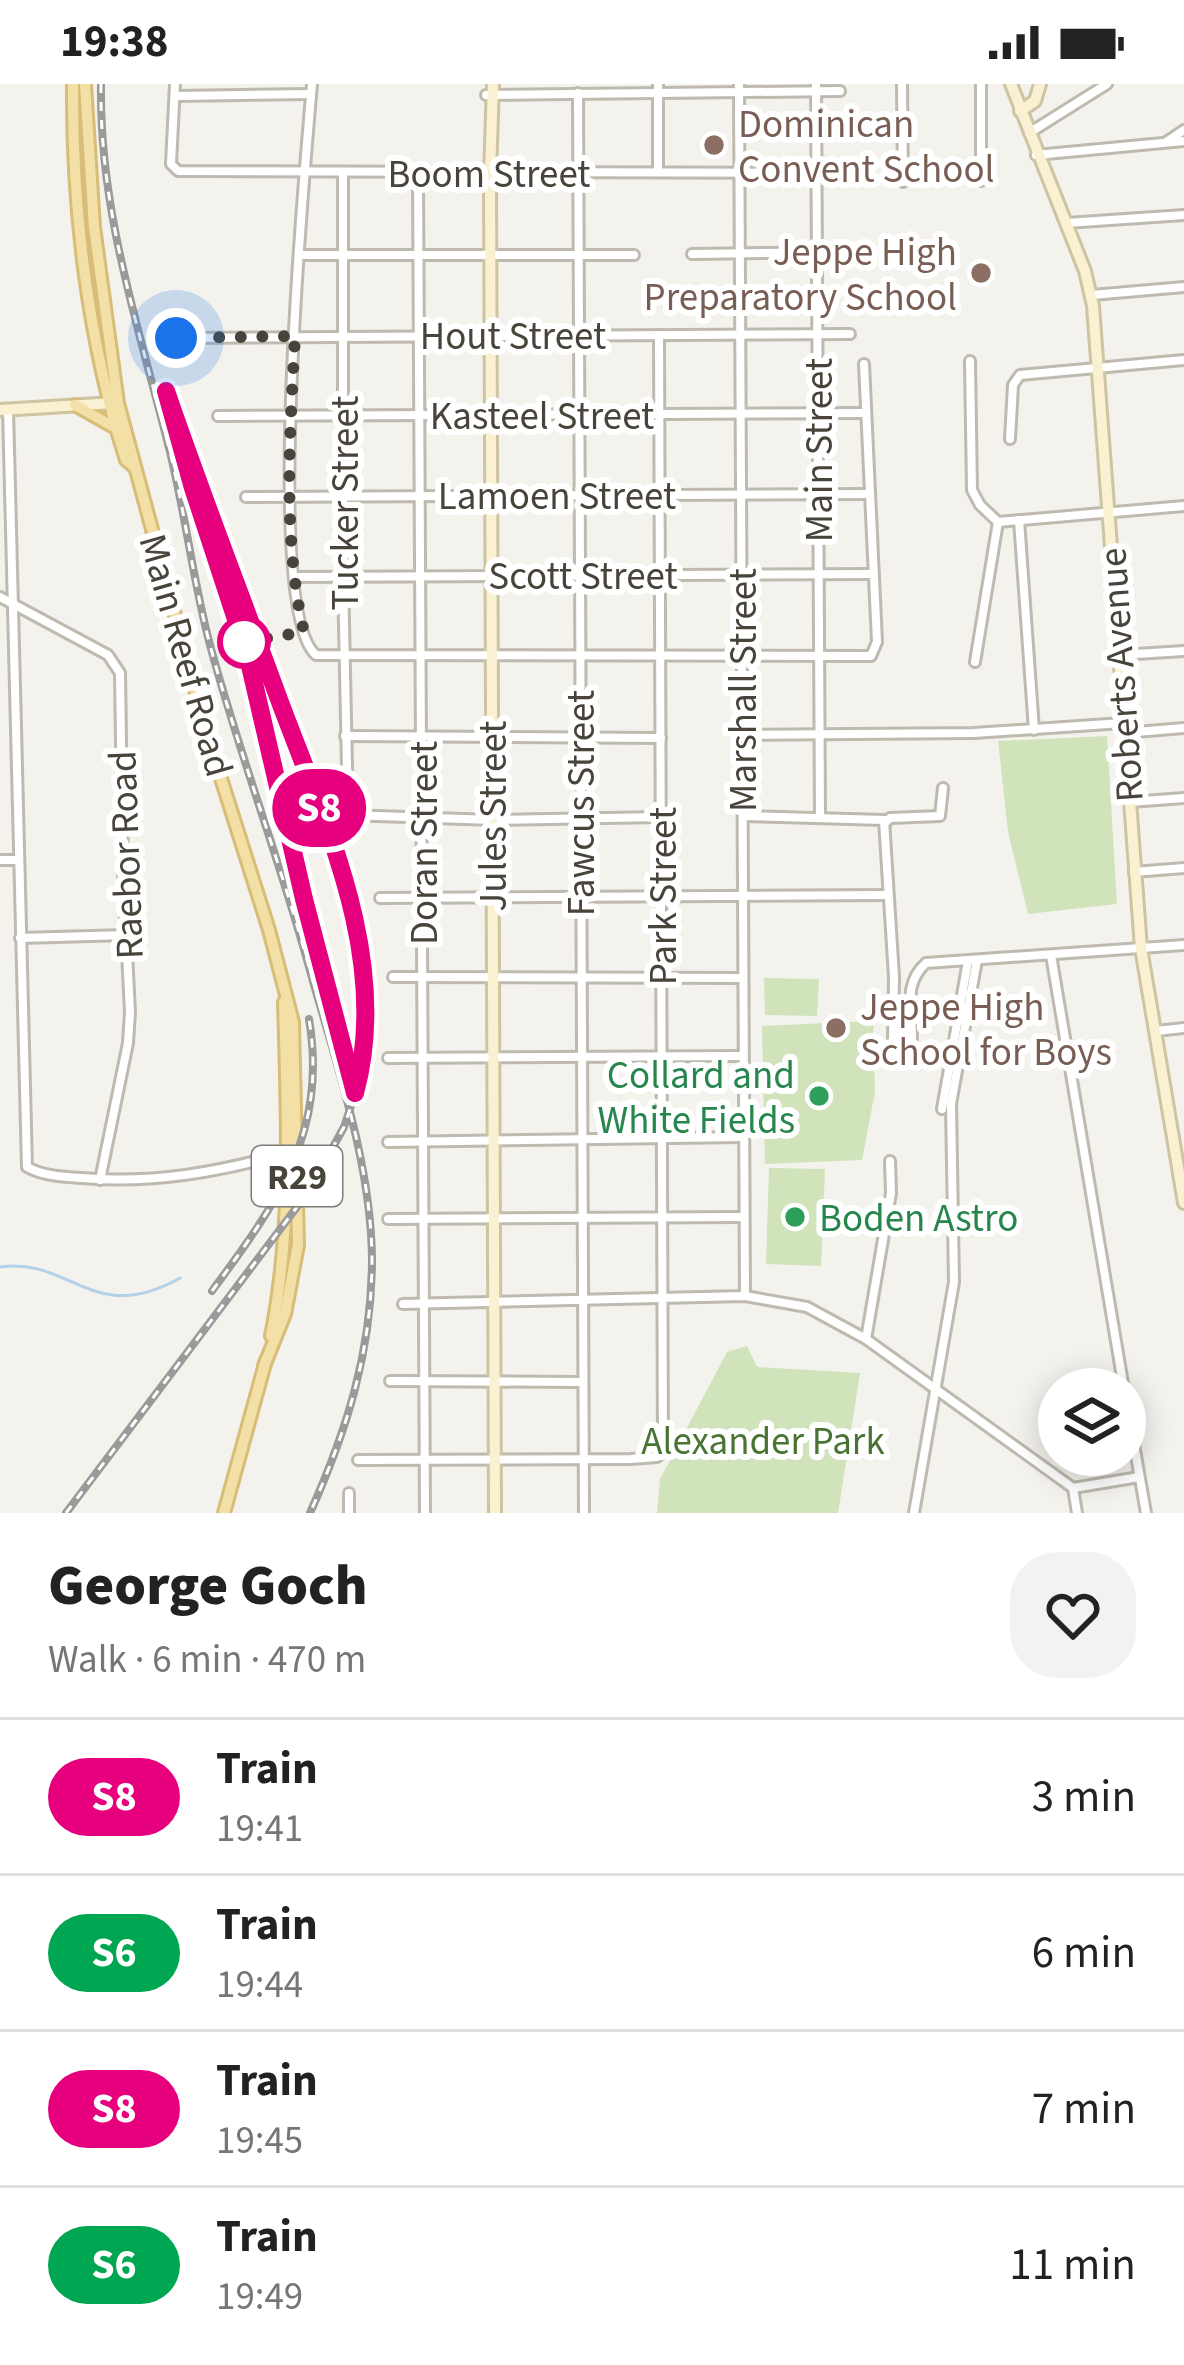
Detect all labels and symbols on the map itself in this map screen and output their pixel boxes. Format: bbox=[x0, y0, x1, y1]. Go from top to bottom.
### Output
place label: Dominican Convent School bbox=[738, 97, 995, 198]
marker: Dominican Convent School bbox=[701, 132, 727, 158]
street label: Boom Street bbox=[387, 147, 591, 203]
place label: Jeppe High Preparatory School bbox=[644, 225, 957, 326]
marker: Jeppe High Preparatory School bbox=[968, 260, 994, 286]
your location bbox=[146, 308, 206, 368]
street label: Hout Street bbox=[420, 309, 606, 365]
street label: Main Street bbox=[792, 358, 848, 542]
street label: Kasteel Street bbox=[430, 389, 654, 445]
street label: Tucker Street bbox=[318, 395, 374, 611]
street label: Lamoen Street bbox=[438, 469, 676, 525]
street label: Main Reef Road bbox=[124, 528, 246, 783]
street label: Roberts Avenue bbox=[1085, 546, 1159, 804]
street label: Scott Street bbox=[488, 549, 678, 605]
street label: Marshall Street bbox=[716, 568, 772, 812]
unlabelled marker bbox=[219, 617, 269, 667]
street label: Fawcus Street bbox=[554, 690, 610, 916]
street label: Jules Street bbox=[466, 720, 522, 912]
street label: Doran Street bbox=[397, 741, 453, 945]
street label: Raebor Road bbox=[95, 750, 159, 960]
line badge: S8 bbox=[265, 769, 373, 847]
street label: Park Street bbox=[636, 807, 692, 985]
place label: Jeppe High School for Boys bbox=[860, 980, 1112, 1081]
marker: Jeppe High School for Boys bbox=[823, 1015, 849, 1041]
place label: Collard and White Fields bbox=[598, 1048, 795, 1149]
marker: Collard and White Fields bbox=[806, 1083, 832, 1109]
road number: R29 bbox=[252, 1146, 342, 1206]
place label: Boden Astro bbox=[819, 1191, 1018, 1247]
marker: Boden Astro bbox=[782, 1204, 808, 1230]
park label: Alexander Park bbox=[641, 1414, 885, 1470]

